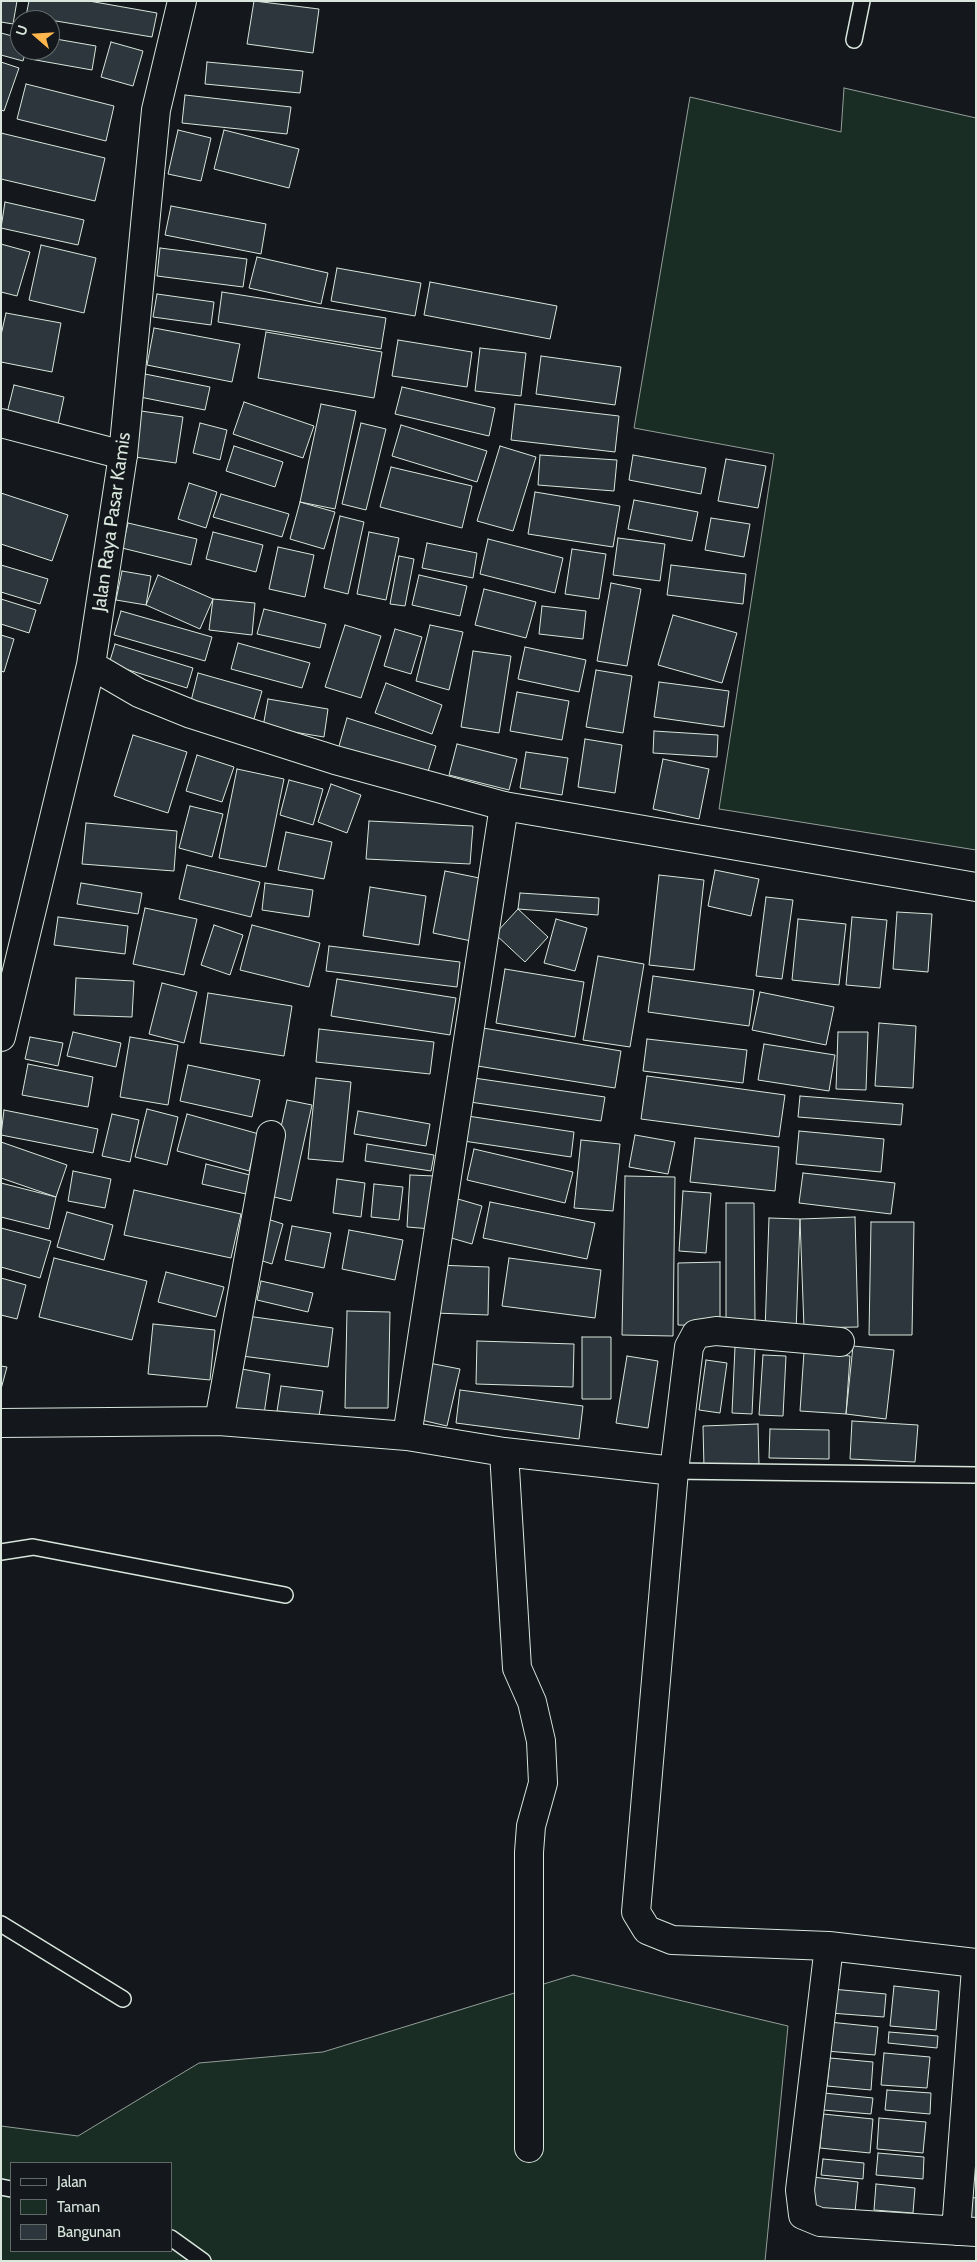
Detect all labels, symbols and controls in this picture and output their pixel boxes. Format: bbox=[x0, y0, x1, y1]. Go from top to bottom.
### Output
north arrow bbox=[10, 10, 60, 60]
text: U bbox=[12, 23, 32, 38]
street label: Jalan Raya Pasar Kamis bbox=[88, 431, 136, 613]
legend bbox=[10, 2162, 172, 2252]
text: Jalan bbox=[57, 2173, 87, 2191]
text: Taman bbox=[57, 2198, 100, 2216]
text: Bangunan bbox=[57, 2223, 121, 2241]

